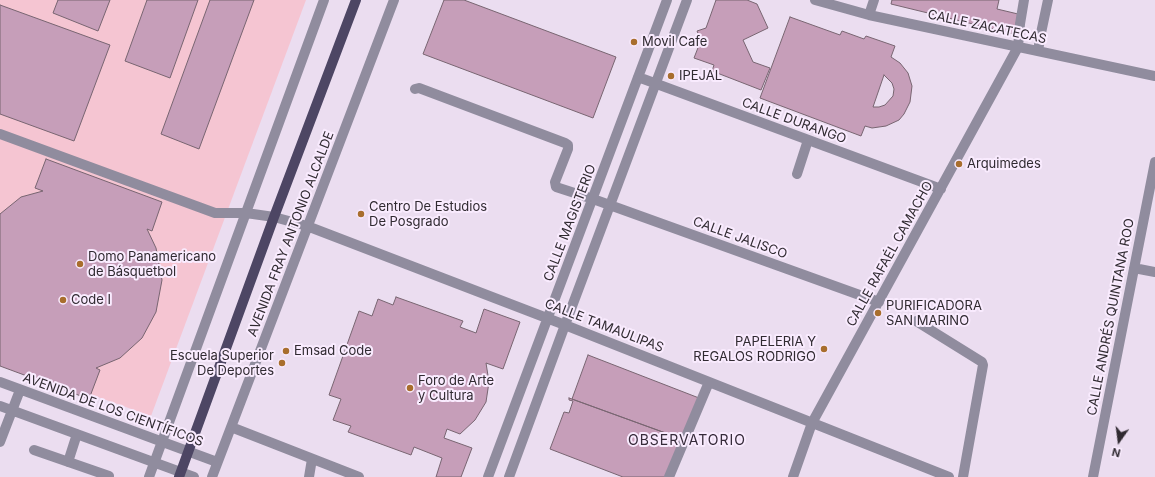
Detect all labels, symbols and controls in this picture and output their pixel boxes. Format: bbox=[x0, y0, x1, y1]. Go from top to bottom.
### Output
street label: CALLE ZACATECAS bbox=[926, 7, 1048, 47]
place label: Movil Cafe bbox=[642, 34, 707, 50]
marker: Movil Cafe bbox=[629, 37, 639, 47]
place label: IPEJAL bbox=[679, 68, 722, 84]
marker: IPEJAL bbox=[666, 71, 676, 81]
street label: CALLE DURANGO bbox=[740, 95, 848, 147]
street label: AVENIDA FRAY ANTONIO ALCALDE bbox=[245, 129, 337, 339]
place label: Arquimedes bbox=[967, 156, 1041, 172]
marker: Arquimedes bbox=[954, 159, 964, 169]
street label: CALLE MAGISTERIO bbox=[540, 162, 600, 284]
street label: CALLE RAFAÉL CAMACHO bbox=[844, 179, 936, 329]
place label: Centro De Estudios De Posgrado bbox=[369, 199, 487, 230]
marker: Centro De Estudios De Posgrado bbox=[356, 209, 366, 219]
street label: CALLE JALISCO bbox=[691, 214, 789, 262]
street label: CALLE ANDRÉS QUINTANA ROO bbox=[1084, 217, 1138, 417]
place label: Domo Panamericano de Básquetbol bbox=[88, 249, 216, 280]
marker: Domo Panamericano de Básquetbol bbox=[75, 259, 85, 269]
place label: Code I bbox=[71, 292, 111, 308]
marker: Code I bbox=[58, 295, 68, 305]
street label: CALLE TAMAULIPAS bbox=[542, 296, 666, 356]
place label: PURIFICADORA SAN MARINO bbox=[886, 298, 982, 329]
marker: PURIFICADORA SAN MARINO bbox=[873, 308, 883, 318]
place label: PAPELERIA Y REGALOS RODRIGO bbox=[693, 334, 816, 365]
place label: Emsad Code bbox=[294, 343, 372, 359]
marker: PAPELERIA Y REGALOS RODRIGO bbox=[819, 344, 829, 354]
marker: Emsad Code bbox=[281, 346, 291, 356]
place label: Escuela Superior De Deportes bbox=[170, 348, 274, 379]
marker: Escuela Superior De Deportes bbox=[277, 358, 287, 368]
street label: AVENIDA DE LOS CIENTÍFICOS bbox=[21, 370, 205, 450]
place label: Foro de Arte y Cultura bbox=[418, 373, 494, 404]
marker: Foro de Arte y Cultura bbox=[405, 383, 415, 393]
north arrow bbox=[1099, 421, 1139, 461]
district label: OBSERVATORIO bbox=[628, 433, 746, 449]
text: N bbox=[1110, 445, 1122, 460]

